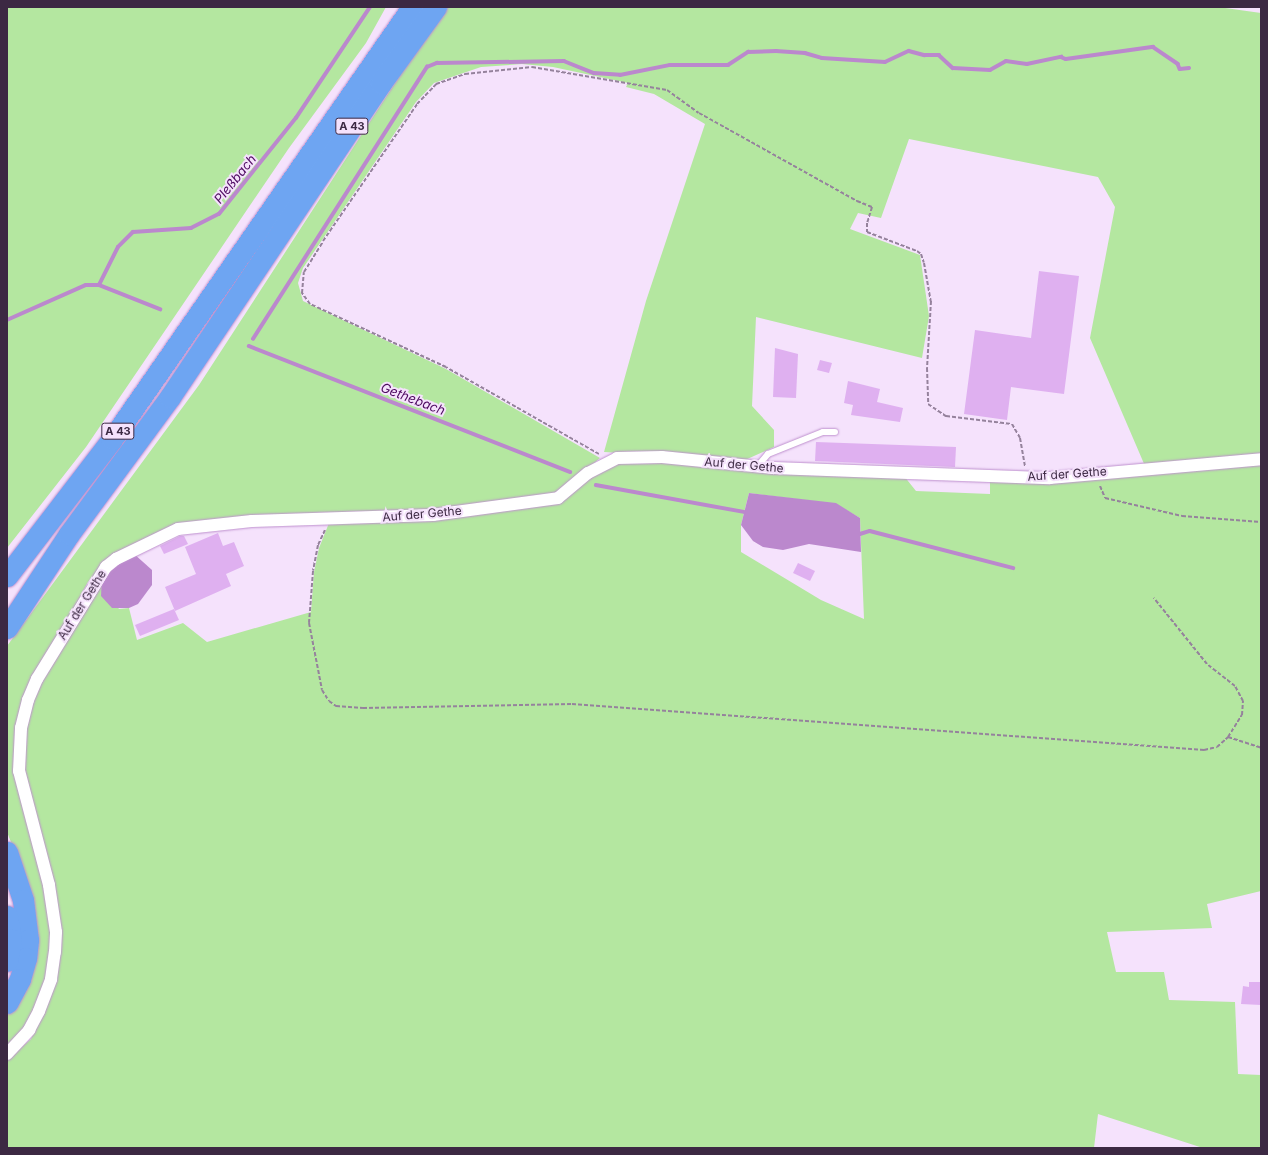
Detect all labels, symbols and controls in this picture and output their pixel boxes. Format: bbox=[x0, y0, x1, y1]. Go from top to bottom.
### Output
road number: A 43 bbox=[335, 117, 369, 135]
water label: Pleßbach bbox=[211, 152, 259, 206]
water label: Gethebach bbox=[379, 380, 447, 418]
road number: A 43 bbox=[101, 422, 135, 440]
street label: Auf der Gethe bbox=[704, 454, 784, 476]
street label: Auf der Gethe bbox=[1027, 464, 1107, 484]
street label: Auf der Gethe bbox=[382, 503, 462, 525]
street label: Auf der Gethe bbox=[55, 568, 109, 642]

